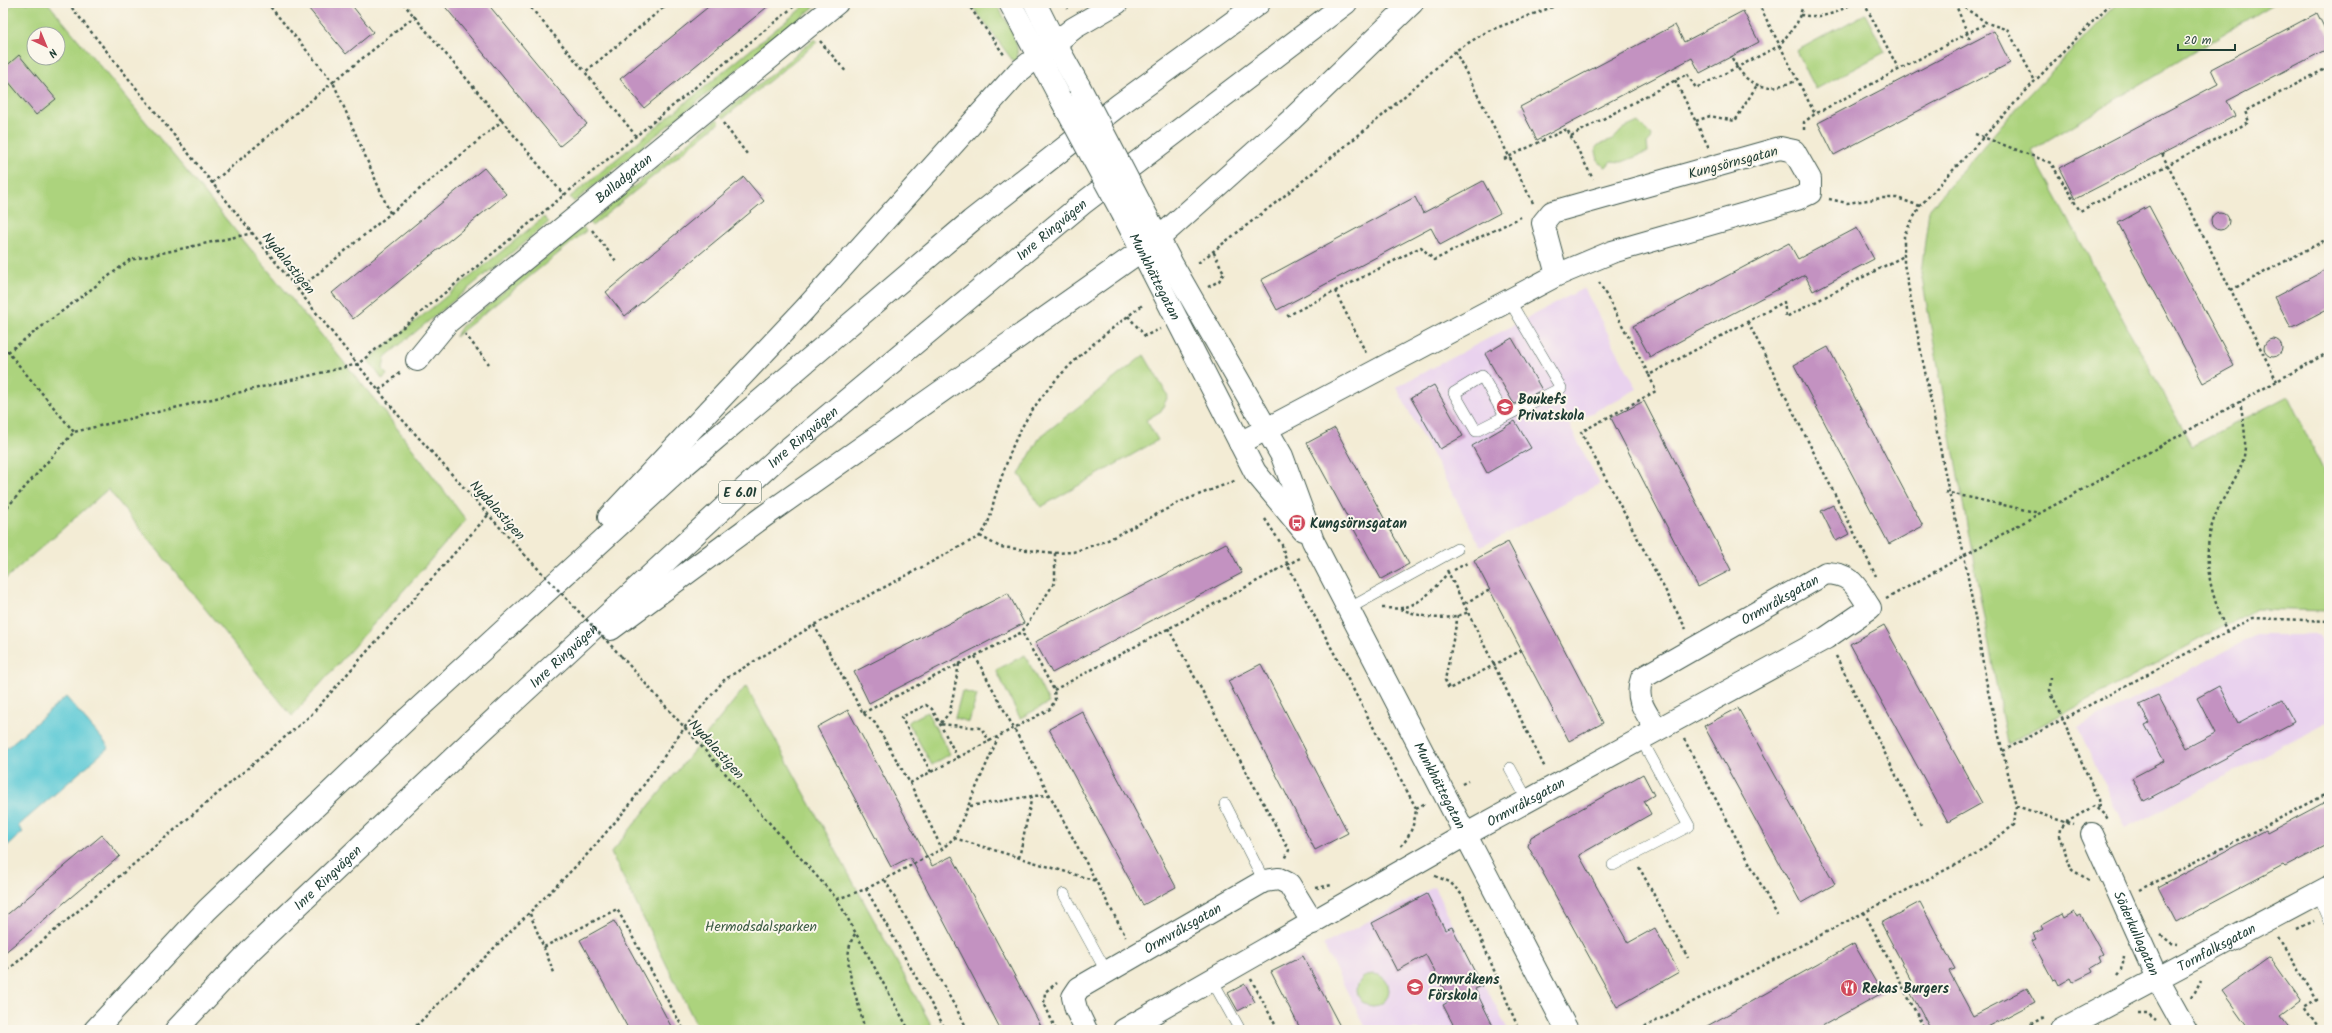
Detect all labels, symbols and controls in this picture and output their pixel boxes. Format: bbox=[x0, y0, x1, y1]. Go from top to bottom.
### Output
north arrow bbox=[26, 26, 66, 66]
scale bar bbox=[2178, 26, 2235, 52]
text: 20 m bbox=[2184, 31, 2212, 50]
text: N bbox=[43, 44, 61, 61]
street label: Kungsörnsgatan bbox=[1686, 140, 1781, 186]
street label: Balladgatan bbox=[591, 149, 658, 209]
street label: Inre Ringvägen bbox=[1012, 194, 1093, 267]
street label: Nydalastigen bbox=[256, 228, 320, 300]
street label: Munkhättegatan bbox=[1122, 229, 1186, 325]
place label: Boukefs Privatskola bbox=[1518, 389, 1584, 427]
school or university icon: Boukefs Privatskola bbox=[1495, 397, 1515, 417]
street label: Inre Ringvägen bbox=[763, 401, 844, 474]
street label: Nydalastigen bbox=[464, 476, 530, 546]
road number: E 6.01 bbox=[719, 481, 761, 503]
bus stop icon: Kungsörnsgatan bbox=[1287, 513, 1307, 533]
place label: Kungsörnsgatan bbox=[1310, 513, 1407, 535]
street label: Ormvråksgatan bbox=[1737, 569, 1823, 631]
street label: Inre Ringvägen bbox=[525, 619, 604, 694]
street label: Nydalastigen bbox=[683, 715, 749, 785]
street label: Munkhättegatan bbox=[1407, 738, 1471, 834]
street label: Ormvråksgatan bbox=[1483, 772, 1570, 833]
street label: Inre Ringvägen bbox=[289, 840, 367, 916]
street label: Söderkullagatan bbox=[2107, 888, 2165, 980]
street label: Ormvråksgatan bbox=[1140, 898, 1226, 960]
park label: Hermodsdalsparken bbox=[705, 916, 817, 938]
street label: Tornfalksgatan bbox=[2173, 918, 2260, 978]
place label: Ormvråkens Förskola bbox=[1428, 969, 1500, 1007]
school or university icon: Ormvråkens Förskola bbox=[1405, 977, 1425, 997]
restaurant icon: Rekas Burgers bbox=[1839, 978, 1859, 998]
place label: Rekas Burgers bbox=[1862, 978, 1949, 1000]

